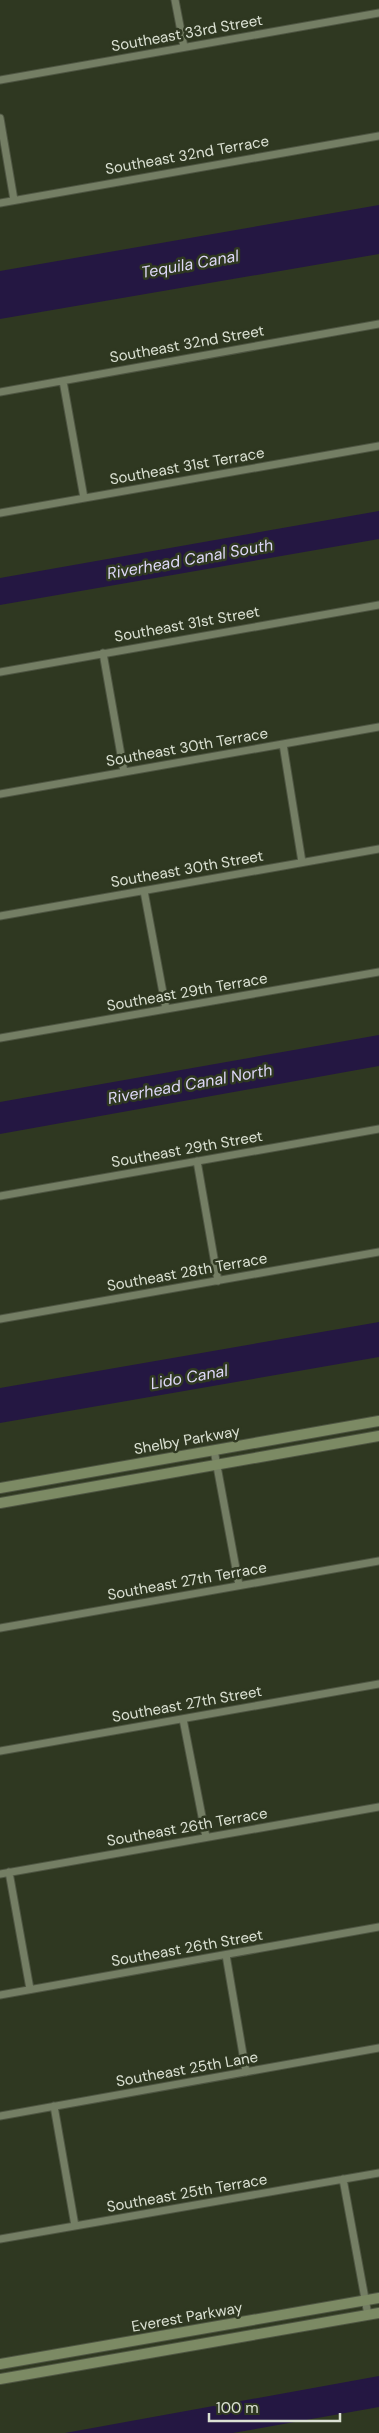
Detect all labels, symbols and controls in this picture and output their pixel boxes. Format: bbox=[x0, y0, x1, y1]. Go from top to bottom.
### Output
street label: Southeast 33rd Street bbox=[110, 10, 264, 56]
street label: Southeast 32nd Terrace bbox=[104, 131, 270, 179]
water label: Tequila Canal bbox=[140, 245, 241, 283]
street label: Southeast 32nd Street bbox=[108, 321, 266, 367]
street label: Southeast 31st Terrace bbox=[108, 443, 266, 489]
water label: Riverhead Canal South bbox=[105, 534, 275, 584]
street label: Southeast 31st Street bbox=[113, 601, 261, 647]
street label: Southeast 30th Terrace bbox=[105, 723, 269, 771]
street label: Southeast 30th Street bbox=[109, 846, 265, 892]
street label: Southeast 29th Terrace bbox=[105, 968, 269, 1016]
water label: Riverhead Canal North bbox=[106, 1059, 274, 1109]
street label: Southeast 29th Street bbox=[110, 1126, 264, 1172]
street label: Southeast 28th Terrace bbox=[105, 1248, 269, 1296]
water label: Lido Canal bbox=[149, 1360, 230, 1394]
street label: Shelby Parkway bbox=[132, 1421, 242, 1459]
street label: Southeast 27th Terrace bbox=[106, 1557, 268, 1605]
street label: Southeast 27th Street bbox=[110, 1681, 264, 1727]
street label: Southeast 26th Terrace bbox=[105, 1803, 269, 1851]
street label: Southeast 26th Street bbox=[110, 1925, 264, 1971]
street label: Southeast 25th Lane bbox=[114, 2047, 260, 2091]
street label: Southeast 25th Terrace bbox=[105, 2169, 269, 2217]
street label: Everest Parkway bbox=[130, 2297, 245, 2337]
scale bar bbox=[209, 2390, 340, 2422]
text: 100 m bbox=[216, 2398, 259, 2418]

